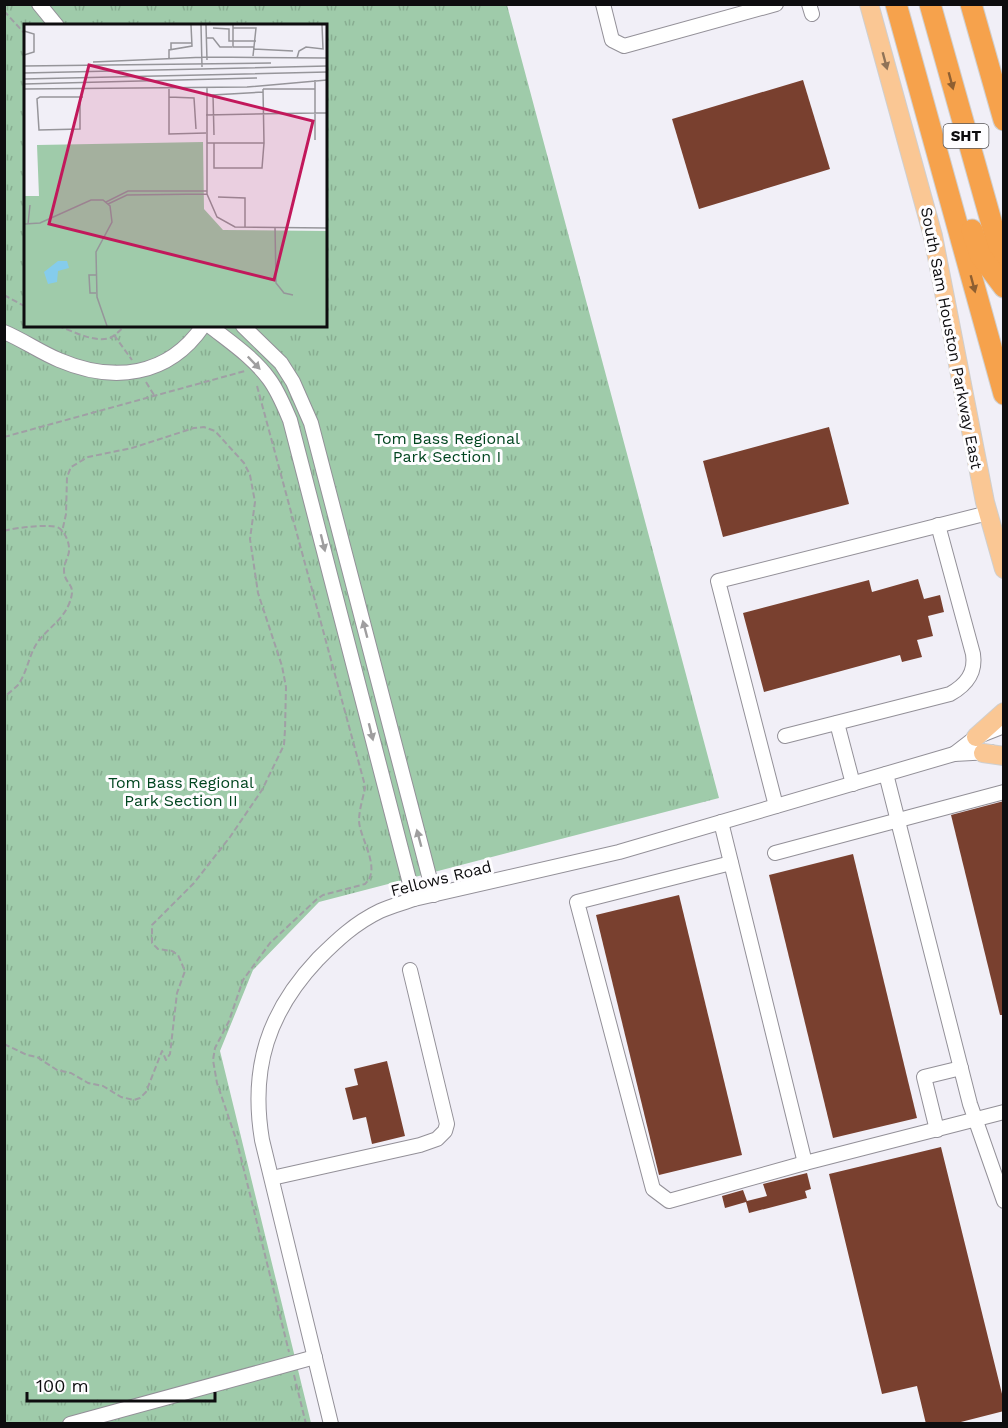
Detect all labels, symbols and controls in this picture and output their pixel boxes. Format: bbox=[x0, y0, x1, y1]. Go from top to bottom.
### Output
inset map bbox=[24, 24, 327, 327]
one-way arrow bbox=[881, 52, 890, 70]
one-way arrow bbox=[947, 72, 956, 90]
road number: SHT bbox=[944, 124, 988, 148]
street label: South Sam Houston Parkway East bbox=[917, 205, 986, 471]
one-way arrow bbox=[969, 275, 978, 293]
one-way arrow bbox=[247, 356, 261, 371]
park label: Tom Bass Regional Park Section I bbox=[374, 429, 520, 466]
one-way arrow bbox=[318, 534, 328, 552]
one-way arrow bbox=[359, 620, 369, 638]
one-way arrow bbox=[367, 723, 377, 741]
park label: Tom Bass Regional Park Section II bbox=[108, 773, 254, 810]
one-way arrow bbox=[414, 829, 424, 847]
street label: Fellows Road bbox=[389, 857, 494, 900]
scale bar bbox=[27, 1365, 214, 1403]
text: 100 m bbox=[36, 1375, 89, 1396]

